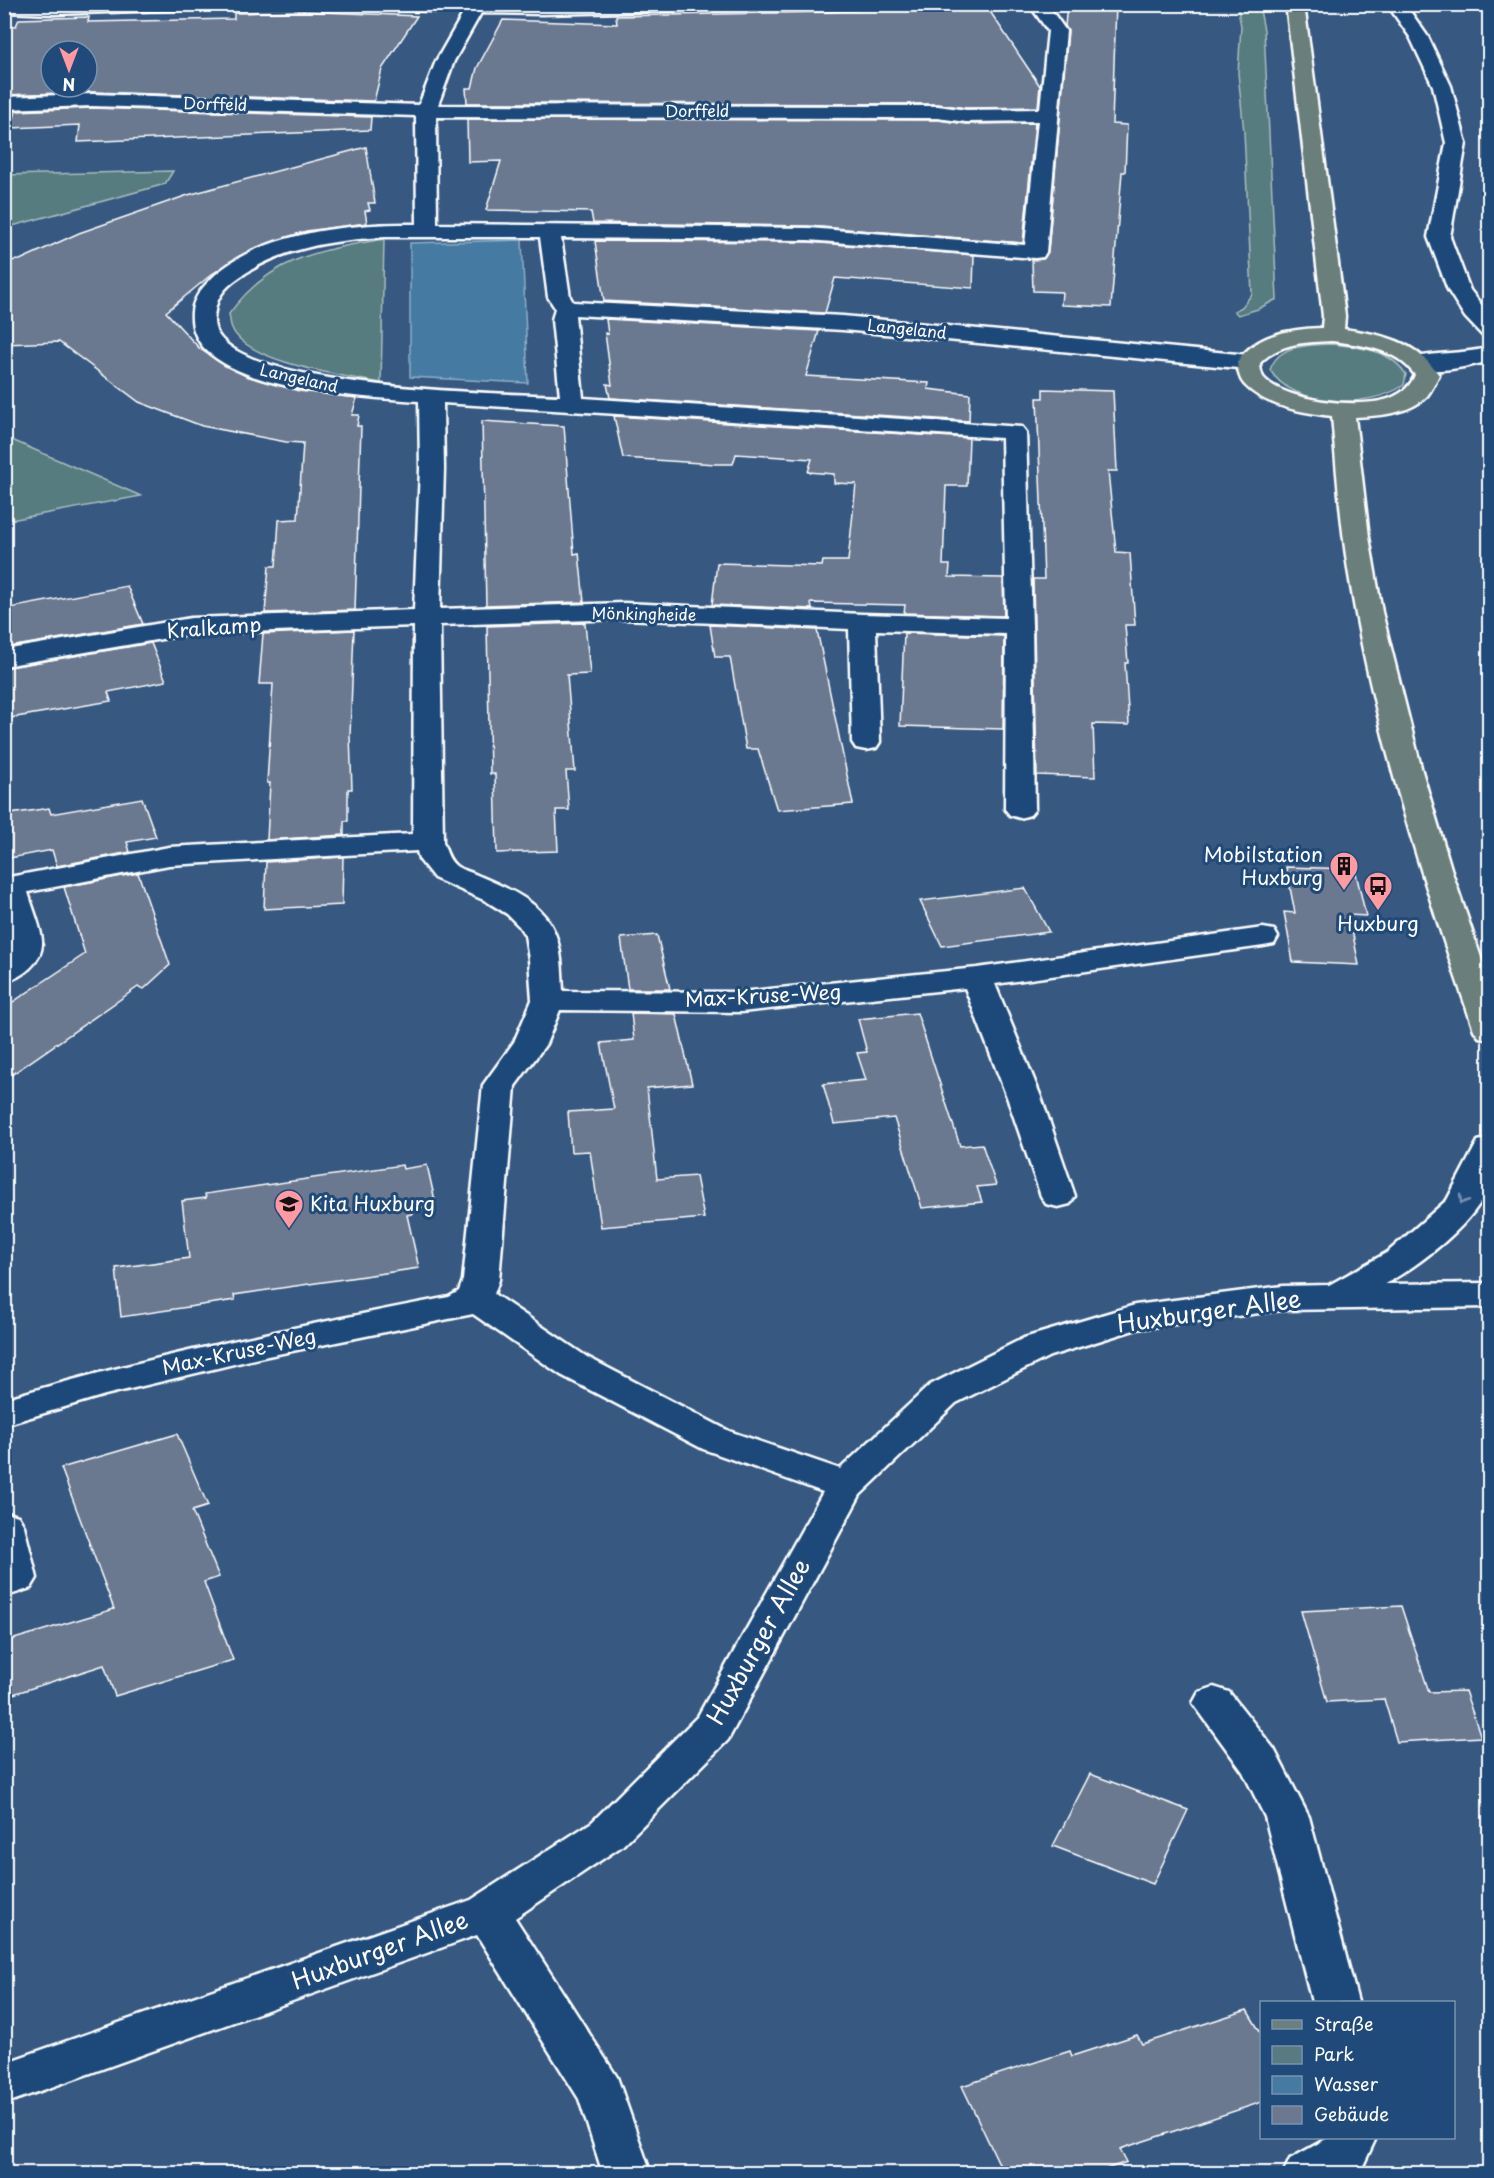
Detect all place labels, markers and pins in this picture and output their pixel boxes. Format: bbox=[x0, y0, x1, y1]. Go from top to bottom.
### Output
place label: Mobilstation Huxburg bbox=[1204, 839, 1323, 892]
building icon: Mobilstation Huxburg bbox=[1328, 850, 1360, 892]
bus stop icon: Huxburg bbox=[1362, 870, 1394, 912]
place label: Huxburg bbox=[1337, 908, 1419, 938]
school or university icon: Kita Huxburg bbox=[273, 1188, 305, 1230]
place label: Kita Huxburg bbox=[310, 1188, 435, 1218]

